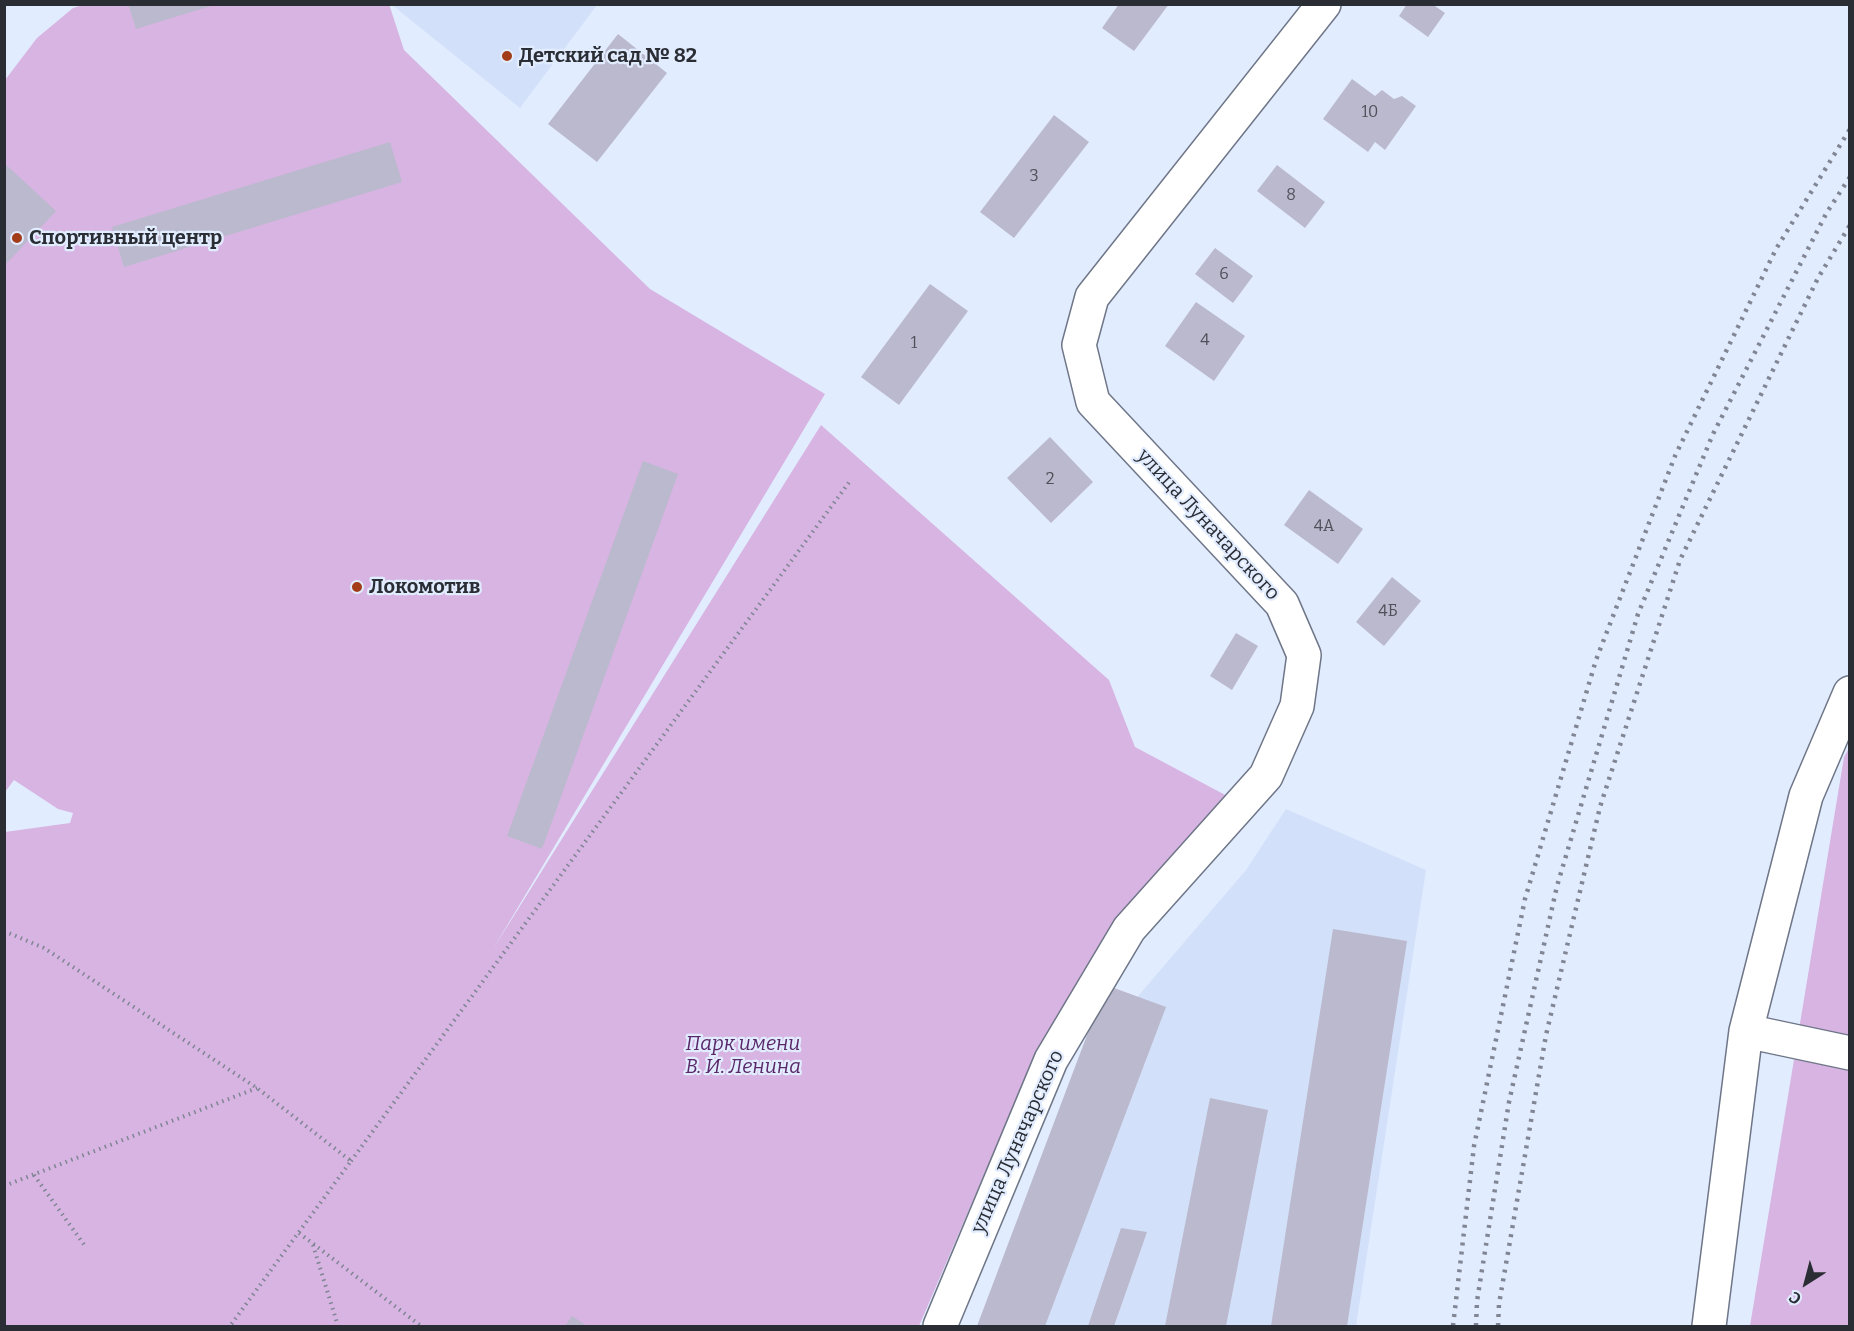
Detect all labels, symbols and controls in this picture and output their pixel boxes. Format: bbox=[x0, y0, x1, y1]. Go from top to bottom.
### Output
place label: Детский сад № 82 bbox=[519, 44, 697, 68]
marker: Детский сад № 82 bbox=[500, 49, 514, 63]
house number: 10 bbox=[1362, 103, 1378, 123]
house number: 3 bbox=[1029, 167, 1039, 187]
house number: 8 bbox=[1286, 186, 1296, 206]
place label: Спортивный центр bbox=[29, 226, 222, 250]
marker: Спортивный центр bbox=[10, 231, 24, 245]
house number: 6 bbox=[1219, 265, 1229, 285]
house number: 4 bbox=[1200, 331, 1210, 351]
house number: 1 bbox=[911, 334, 917, 354]
street label: улица Луначарского bbox=[1132, 444, 1284, 606]
house number: 2 bbox=[1046, 470, 1054, 490]
house number: 4А bbox=[1314, 517, 1334, 537]
place label: Локомотив bbox=[369, 575, 480, 599]
marker: Локомотив bbox=[350, 580, 364, 594]
house number: 4Б bbox=[1378, 602, 1398, 622]
park label: Парк имени В. И. Ленина bbox=[685, 1032, 801, 1079]
street label: улица Луначарского bbox=[967, 1047, 1069, 1237]
north arrow bbox=[1776, 1253, 1836, 1313]
text: С bbox=[1785, 1287, 1805, 1309]

